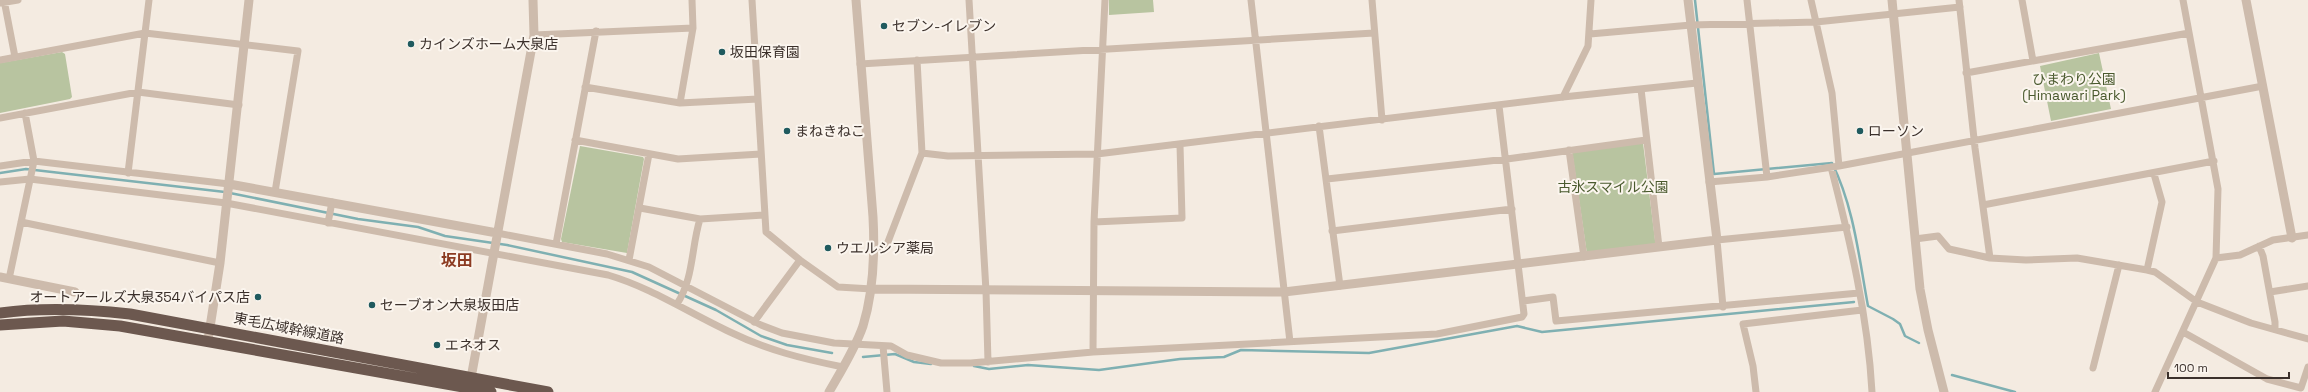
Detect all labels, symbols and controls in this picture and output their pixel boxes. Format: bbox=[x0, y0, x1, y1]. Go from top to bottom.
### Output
place label: セブン-イレブン bbox=[892, 17, 996, 35]
marker: セブン-イレブン bbox=[879, 21, 889, 31]
place label: カインズホーム大泉店 bbox=[419, 35, 558, 53]
marker: カインズホーム大泉店 bbox=[406, 39, 416, 49]
place label: 坂田保育園 bbox=[730, 43, 800, 61]
marker: 坂田保育園 bbox=[717, 47, 727, 57]
park label: ひまわり公園 (Himawari Park) bbox=[2022, 70, 2126, 104]
place label: まねきねこ bbox=[795, 122, 865, 140]
place label: ローソン bbox=[1868, 122, 1924, 140]
marker: まねきねこ bbox=[782, 126, 792, 136]
marker: ローソン bbox=[1855, 126, 1865, 136]
park label: 古氷スマイル公園 bbox=[1557, 178, 1669, 196]
place label: ウエルシア薬局 bbox=[836, 239, 934, 257]
marker: ウエルシア薬局 bbox=[823, 243, 833, 253]
district label: 坂田 bbox=[441, 250, 473, 271]
place label: オートアールズ大泉354バイパス店 bbox=[30, 288, 250, 306]
marker: オートアールズ大泉354バイパス店 bbox=[253, 292, 263, 302]
place label: セーブオン大泉坂田店 bbox=[380, 296, 519, 314]
marker: セーブオン大泉坂田店 bbox=[367, 300, 377, 310]
street label: 東毛広域幹線道路 bbox=[232, 308, 346, 348]
place label: エネオス bbox=[445, 336, 501, 354]
marker: エネオス bbox=[432, 340, 442, 350]
scale bar bbox=[2168, 354, 2289, 380]
text: 100 m bbox=[2174, 360, 2208, 376]

